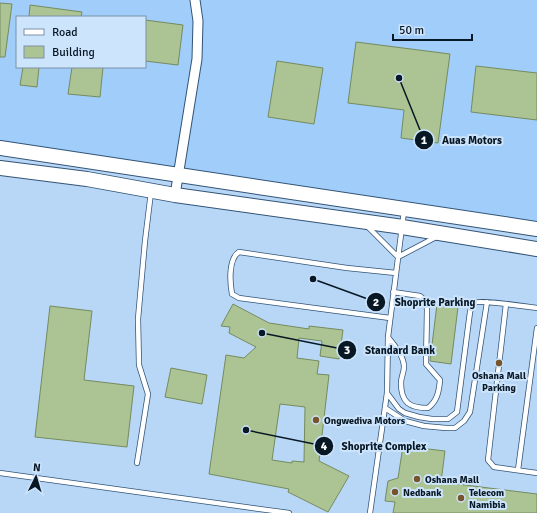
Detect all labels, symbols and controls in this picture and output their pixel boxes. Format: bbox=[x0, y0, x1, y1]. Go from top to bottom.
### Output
legend bbox=[16, 16, 146, 68]
scale bar bbox=[393, 16, 472, 42]
text: 50 m bbox=[399, 23, 424, 38]
text: Road bbox=[52, 25, 78, 40]
text: Building bbox=[52, 45, 95, 60]
callout: Auas Motors bbox=[414, 129, 510, 152]
text: 1 bbox=[421, 133, 428, 148]
text: Auas Motors bbox=[442, 134, 502, 147]
callout: Shoprite Parking bbox=[366, 291, 483, 314]
text: 2 bbox=[373, 295, 379, 310]
text: Shoprite Parking bbox=[395, 296, 475, 309]
callout: Standard Bank bbox=[337, 339, 443, 362]
text: 3 bbox=[344, 343, 350, 358]
text: Standard Bank bbox=[365, 344, 435, 357]
marker: Oshana Mall Parking bbox=[494, 358, 504, 368]
place label: Oshana Mall Parking bbox=[472, 370, 526, 394]
marker: Ongwediva Motors bbox=[311, 415, 321, 425]
place label: Ongwediva Motors bbox=[324, 415, 406, 427]
callout: Shoprite Complex bbox=[314, 434, 434, 457]
text: 4 bbox=[321, 439, 328, 454]
text: Shoprite Complex bbox=[342, 440, 427, 453]
north arrow bbox=[16, 457, 56, 497]
text: N bbox=[32, 461, 41, 474]
marker: Oshana Mall bbox=[412, 474, 422, 484]
place label: Oshana Mall bbox=[425, 474, 479, 486]
marker: Nedbank bbox=[390, 487, 400, 497]
place label: Nedbank bbox=[403, 487, 442, 499]
place label: Telecom Namibia bbox=[469, 487, 506, 511]
marker: Telecom Namibia bbox=[456, 493, 466, 503]

